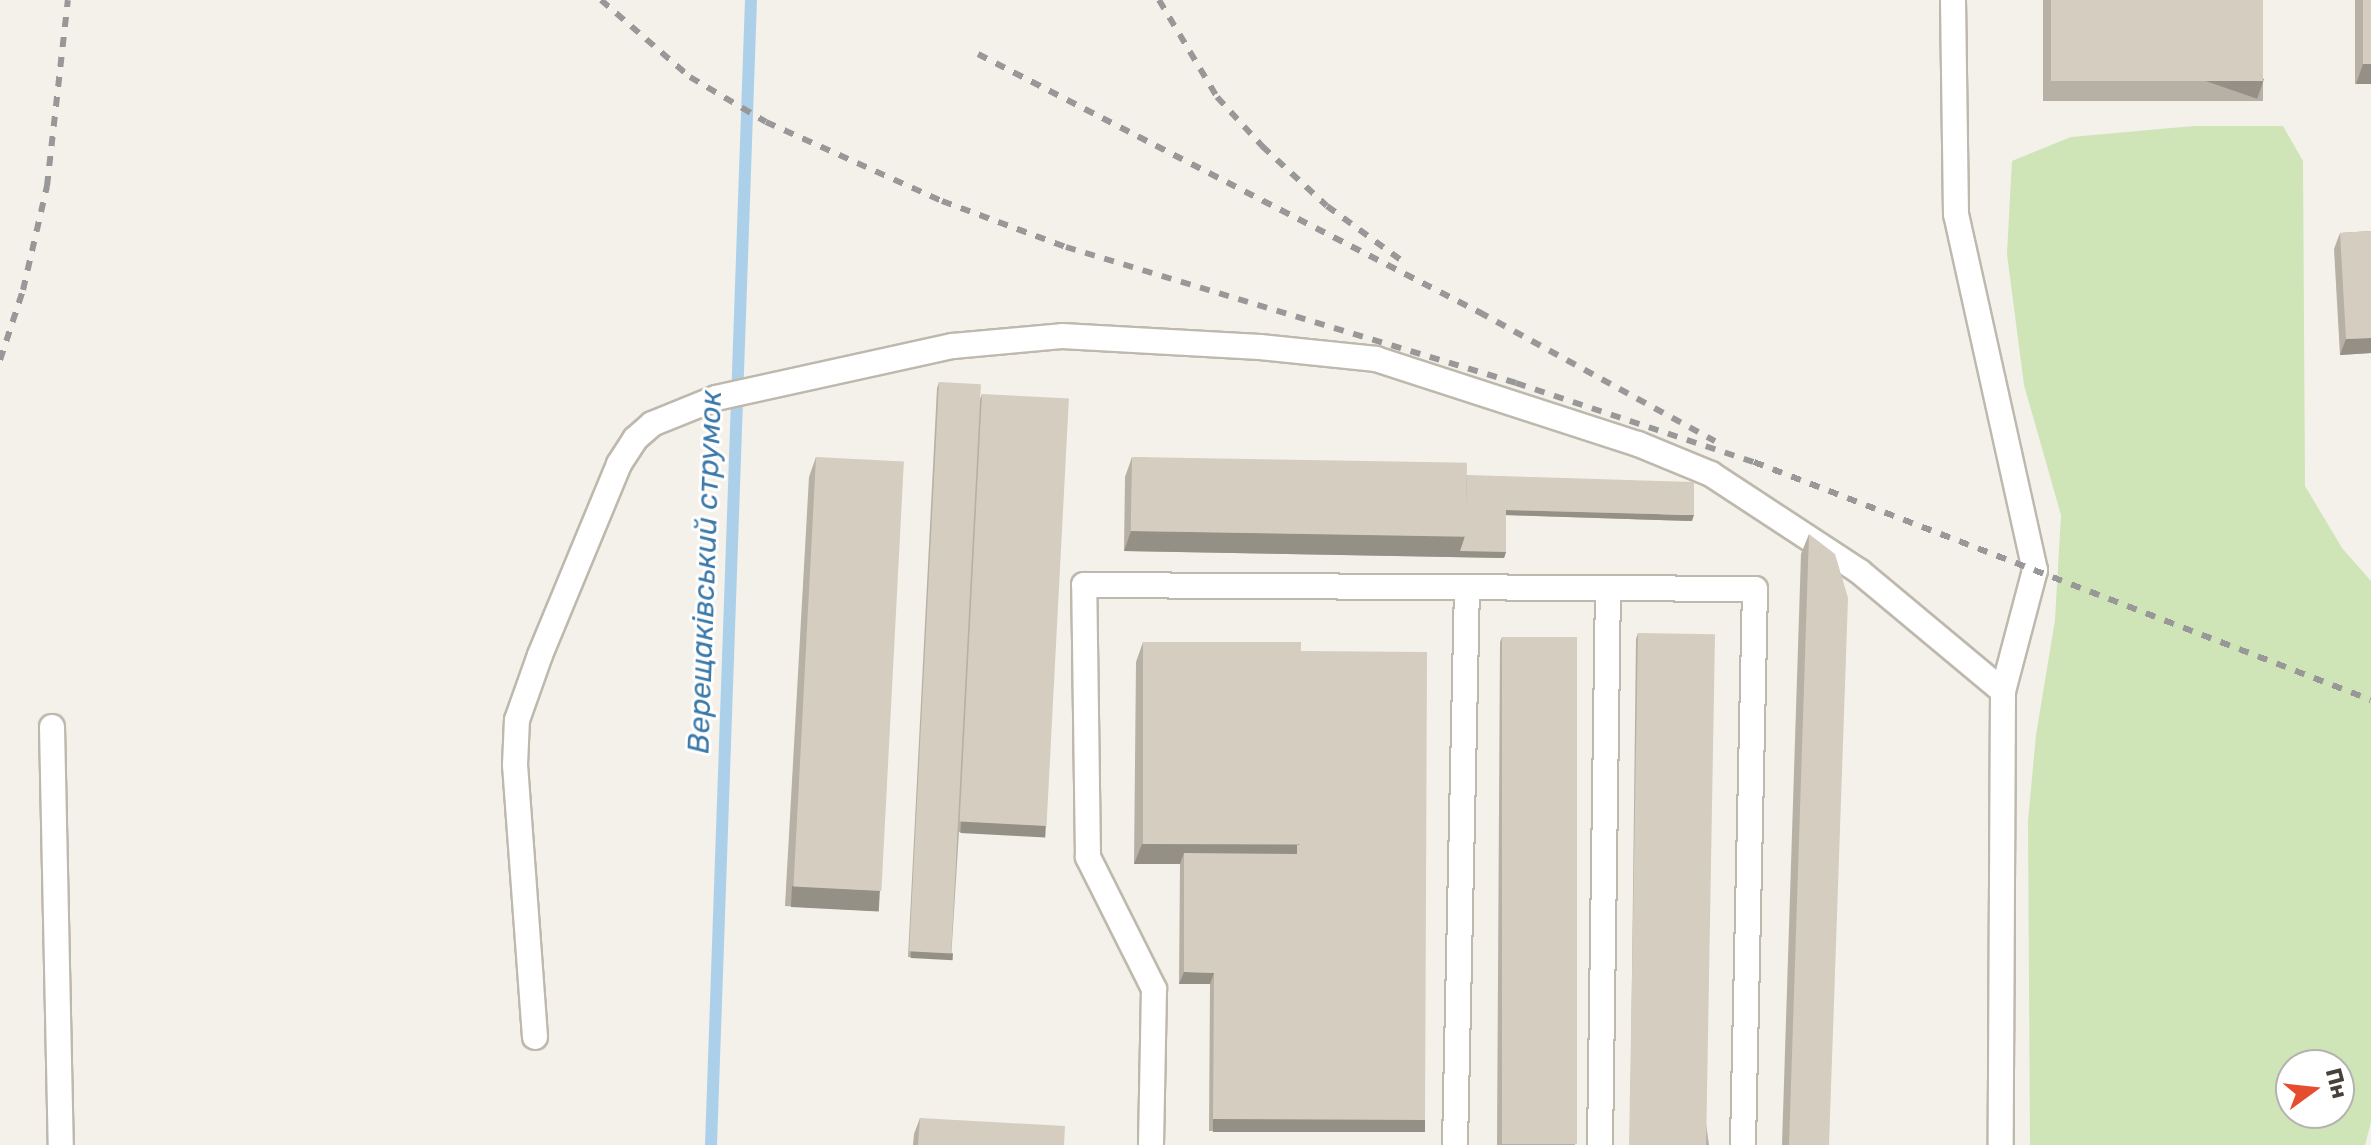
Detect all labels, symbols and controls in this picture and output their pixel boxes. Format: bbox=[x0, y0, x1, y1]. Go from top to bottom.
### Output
water label: Верещаківський струмок bbox=[681, 390, 729, 754]
north arrow bbox=[2275, 1049, 2355, 1129]
text: Пн bbox=[2320, 1065, 2354, 1101]

